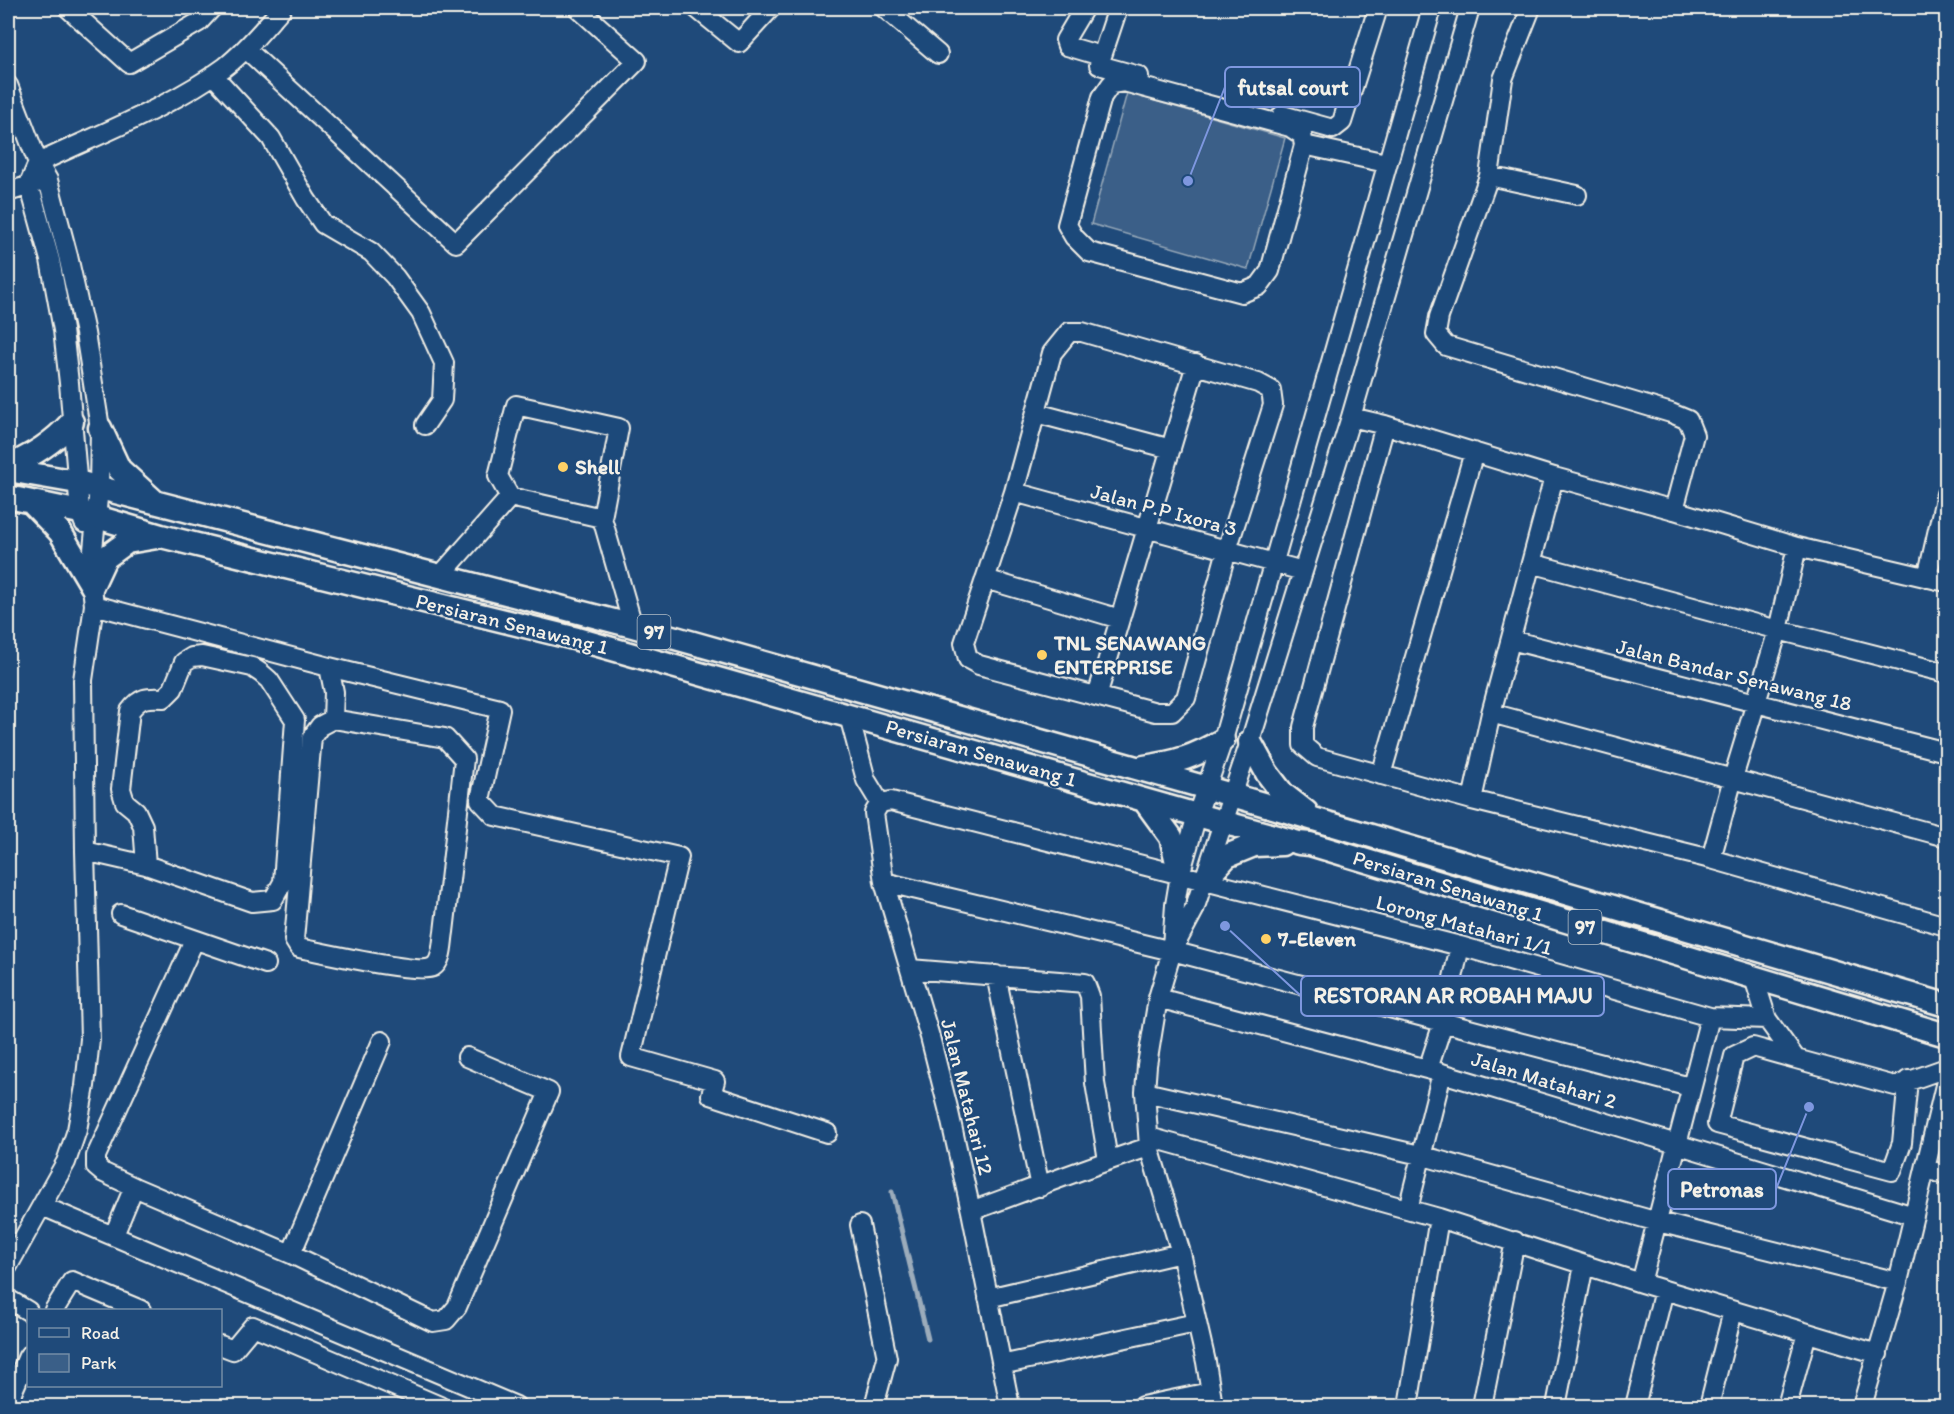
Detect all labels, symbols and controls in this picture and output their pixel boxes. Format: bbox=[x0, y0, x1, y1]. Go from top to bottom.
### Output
callout: futsal court bbox=[1225, 67, 1360, 107]
text: futsal court bbox=[1238, 74, 1349, 101]
place label: Shell bbox=[575, 454, 621, 479]
marker: Shell bbox=[556, 460, 570, 474]
street label: Jalan P.P Ixora 3 bbox=[1088, 478, 1240, 541]
street label: Persiaran Senawang 1 bbox=[413, 588, 611, 660]
road number: 97 bbox=[638, 615, 670, 649]
place label: TNL SENAWANG ENTERPRISE bbox=[1053, 630, 1206, 679]
street label: Jalan Bandar Senawang 18 bbox=[1614, 633, 1854, 716]
marker: TNL SENAWANG ENTERPRISE bbox=[1035, 648, 1049, 662]
street label: Persiaran Senawang 1 bbox=[883, 713, 1080, 792]
street label: Persiaran Senawang 1 bbox=[1350, 845, 1546, 926]
street label: Lorong Matahari 1/1 bbox=[1373, 889, 1555, 960]
road number: 97 bbox=[1568, 910, 1602, 944]
place label: 7-Eleven bbox=[1277, 926, 1356, 951]
marker: 7-Eleven bbox=[1259, 932, 1273, 946]
callout: RESTORAN AR ROBAH MAJU bbox=[1301, 976, 1604, 1016]
text: RESTORAN AR ROBAH MAJU bbox=[1313, 982, 1593, 1009]
street label: Jalan Matahari 12 bbox=[936, 1016, 999, 1178]
street label: Jalan Matahari 2 bbox=[1469, 1046, 1620, 1113]
callout: Petronas bbox=[1668, 1169, 1776, 1209]
text: Petronas bbox=[1680, 1176, 1764, 1203]
legend bbox=[27, 1309, 222, 1387]
text: Road bbox=[81, 1322, 120, 1344]
text: Park bbox=[81, 1352, 116, 1374]

